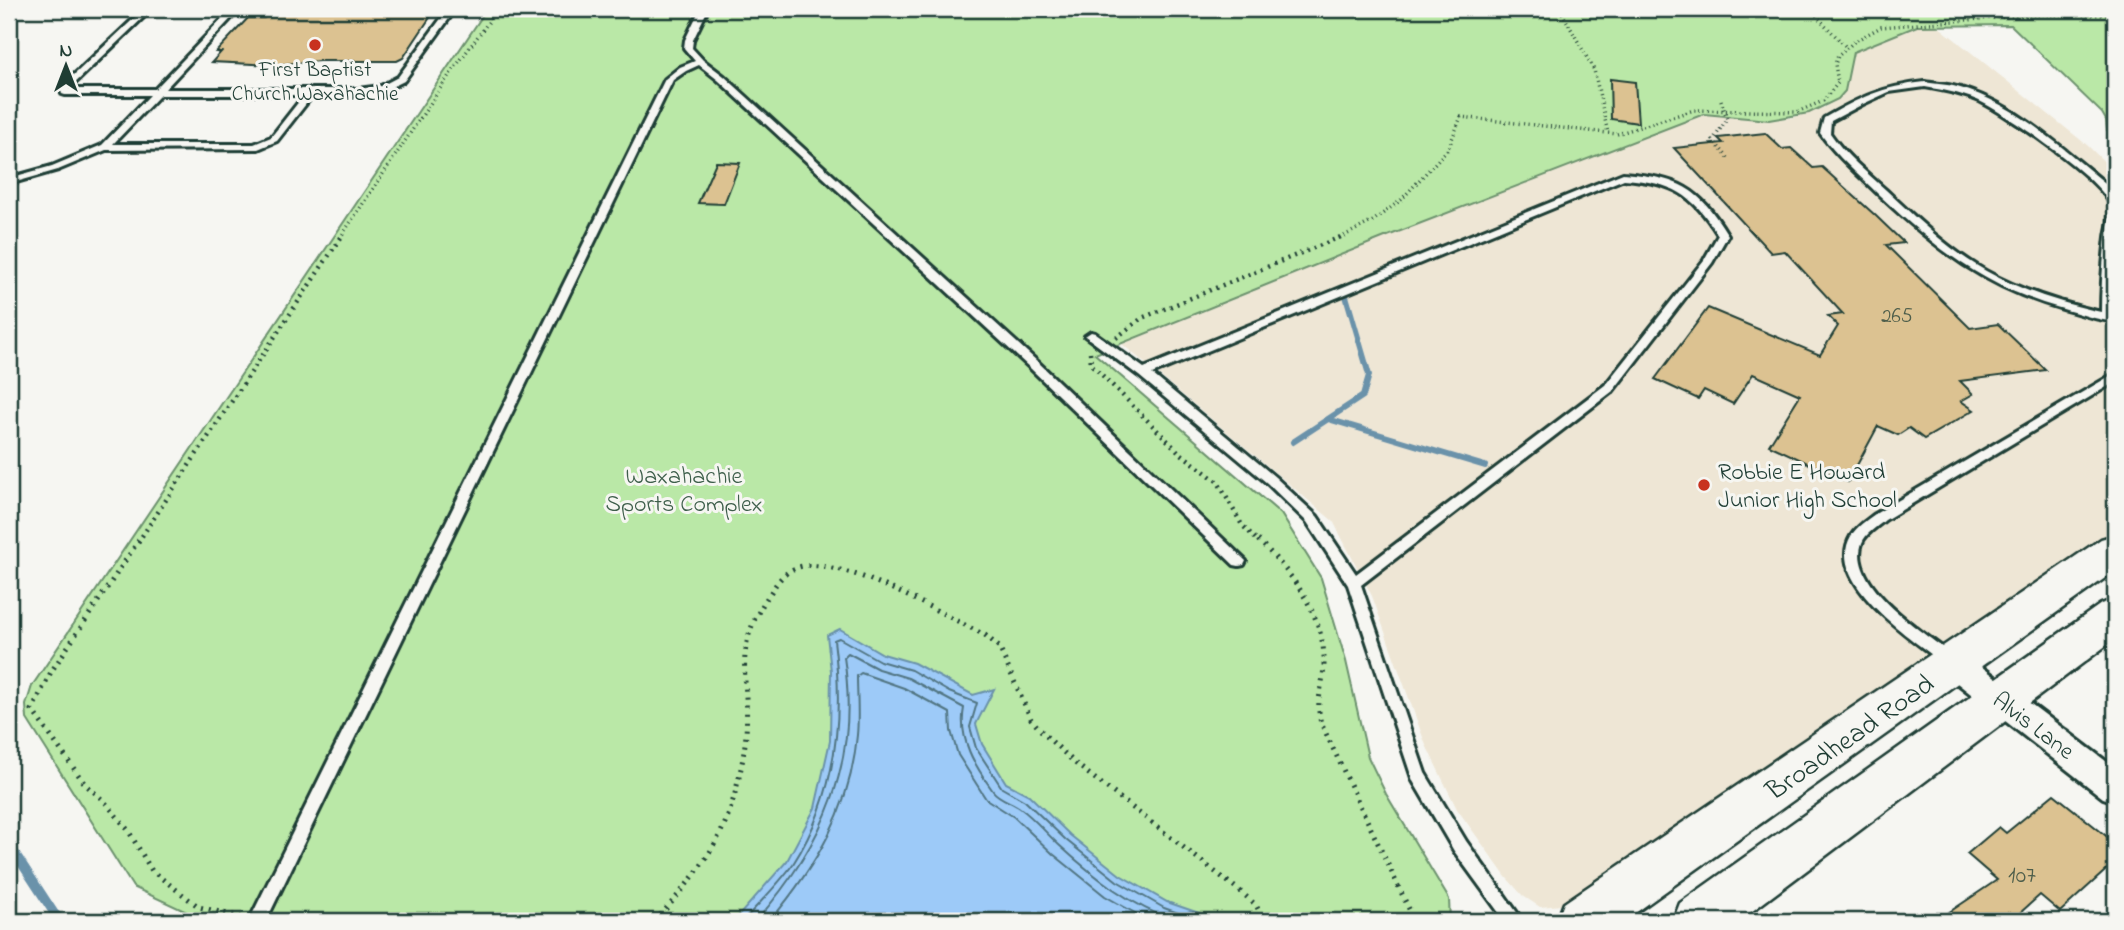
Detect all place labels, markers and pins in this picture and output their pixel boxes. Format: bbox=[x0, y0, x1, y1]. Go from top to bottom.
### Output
marker: First Baptist Church Waxahachie bbox=[307, 37, 323, 53]
place label: First Baptist Church Waxahachie bbox=[232, 56, 399, 110]
place label: Robbie E Howard Junior High School bbox=[1718, 456, 1897, 519]
marker: Robbie E Howard Junior High School bbox=[1696, 477, 1712, 493]

